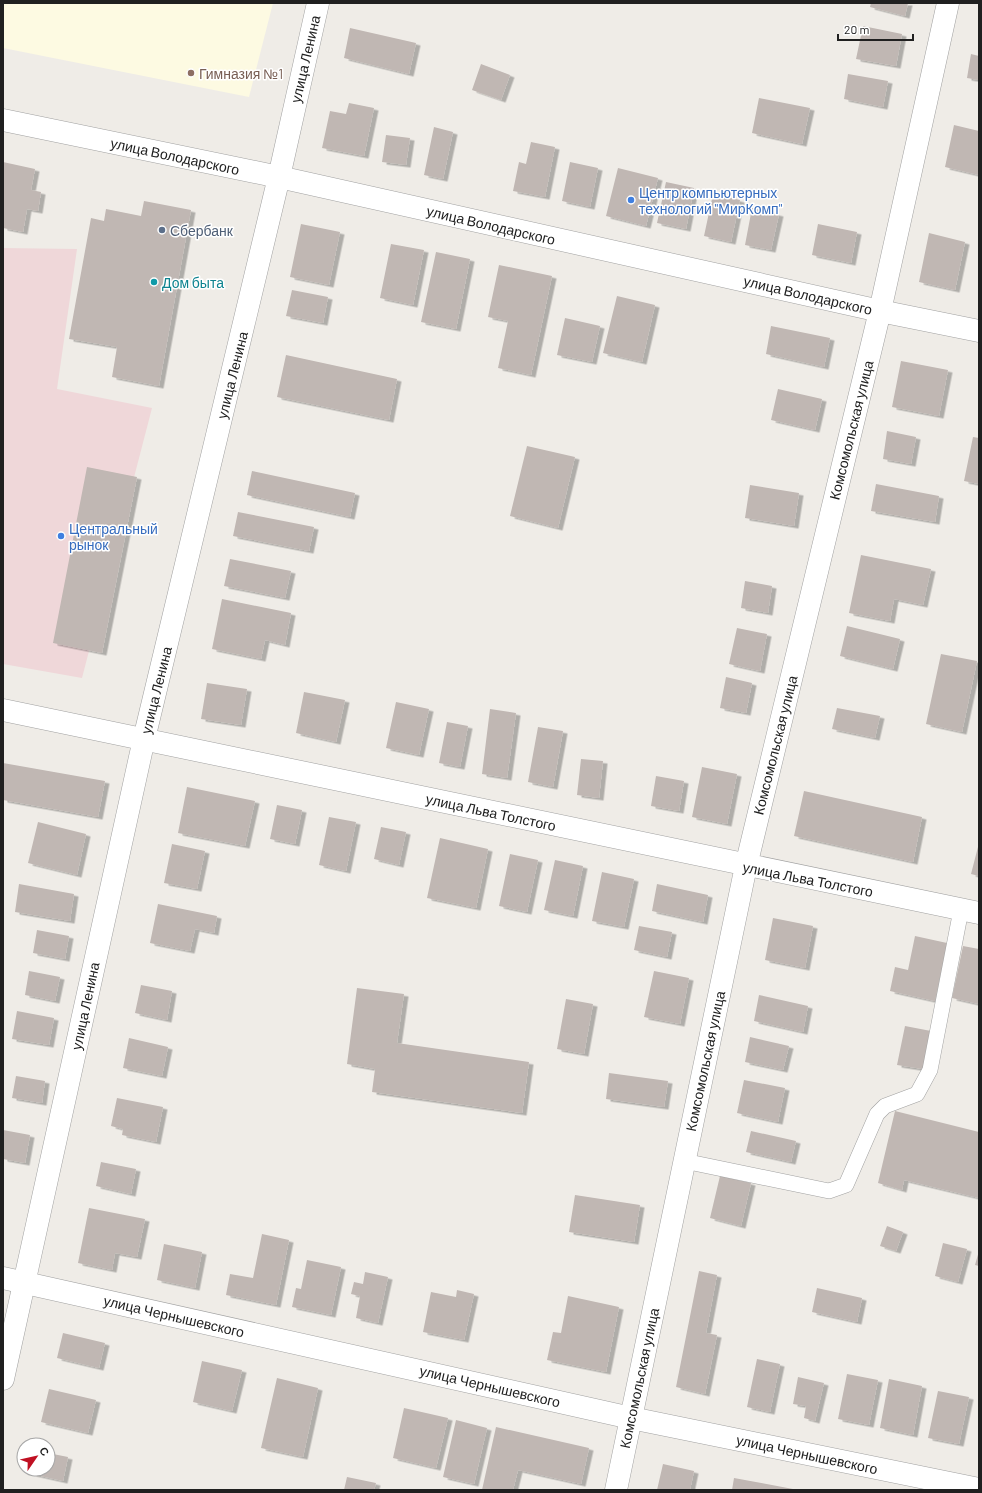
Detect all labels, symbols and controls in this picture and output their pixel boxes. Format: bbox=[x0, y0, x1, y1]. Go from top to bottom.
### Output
street label: улица Ленина bbox=[287, 13, 323, 104]
scale bar bbox=[838, 16, 913, 42]
text: 20 m bbox=[844, 22, 870, 36]
place label: Гимназия №1 bbox=[199, 65, 283, 82]
marker: Гимназия №1 bbox=[186, 68, 196, 78]
street label: улица Володарского bbox=[109, 134, 241, 178]
place label: Центр компьютерных технологий "МирКомп" bbox=[639, 184, 783, 217]
marker: Центр компьютерных технологий "МирКомп" bbox=[626, 195, 636, 205]
street label: улица Володарского bbox=[425, 202, 557, 248]
place label: Сбербанк bbox=[170, 222, 234, 239]
marker: Сбербанк bbox=[157, 225, 167, 235]
street label: улица Володарского bbox=[742, 272, 874, 318]
place label: Дом быта bbox=[162, 274, 224, 291]
marker: Дом быта bbox=[149, 277, 159, 287]
street label: улица Ленина bbox=[213, 329, 251, 420]
street label: Комсомольская улица bbox=[825, 358, 877, 502]
place label: Центральный рынок bbox=[69, 520, 158, 553]
marker: Центральный рынок bbox=[56, 531, 66, 541]
street label: улица Ленина bbox=[137, 644, 175, 735]
street label: Комсомольская улица bbox=[749, 673, 801, 817]
street label: улица Льва Толстого bbox=[424, 790, 558, 834]
street label: улица Льва Толстого bbox=[741, 858, 875, 900]
street label: улица Ленина bbox=[67, 960, 103, 1051]
street label: Комсомольская улица bbox=[682, 989, 728, 1133]
street label: улица Чернышевского bbox=[102, 1292, 246, 1341]
street label: Комсомольская улица bbox=[616, 1306, 662, 1450]
street label: улица Чернышевского bbox=[418, 1362, 562, 1411]
street label: улица Чернышевского bbox=[735, 1431, 879, 1477]
north arrow bbox=[16, 1437, 56, 1477]
text: С bbox=[37, 1444, 52, 1458]

